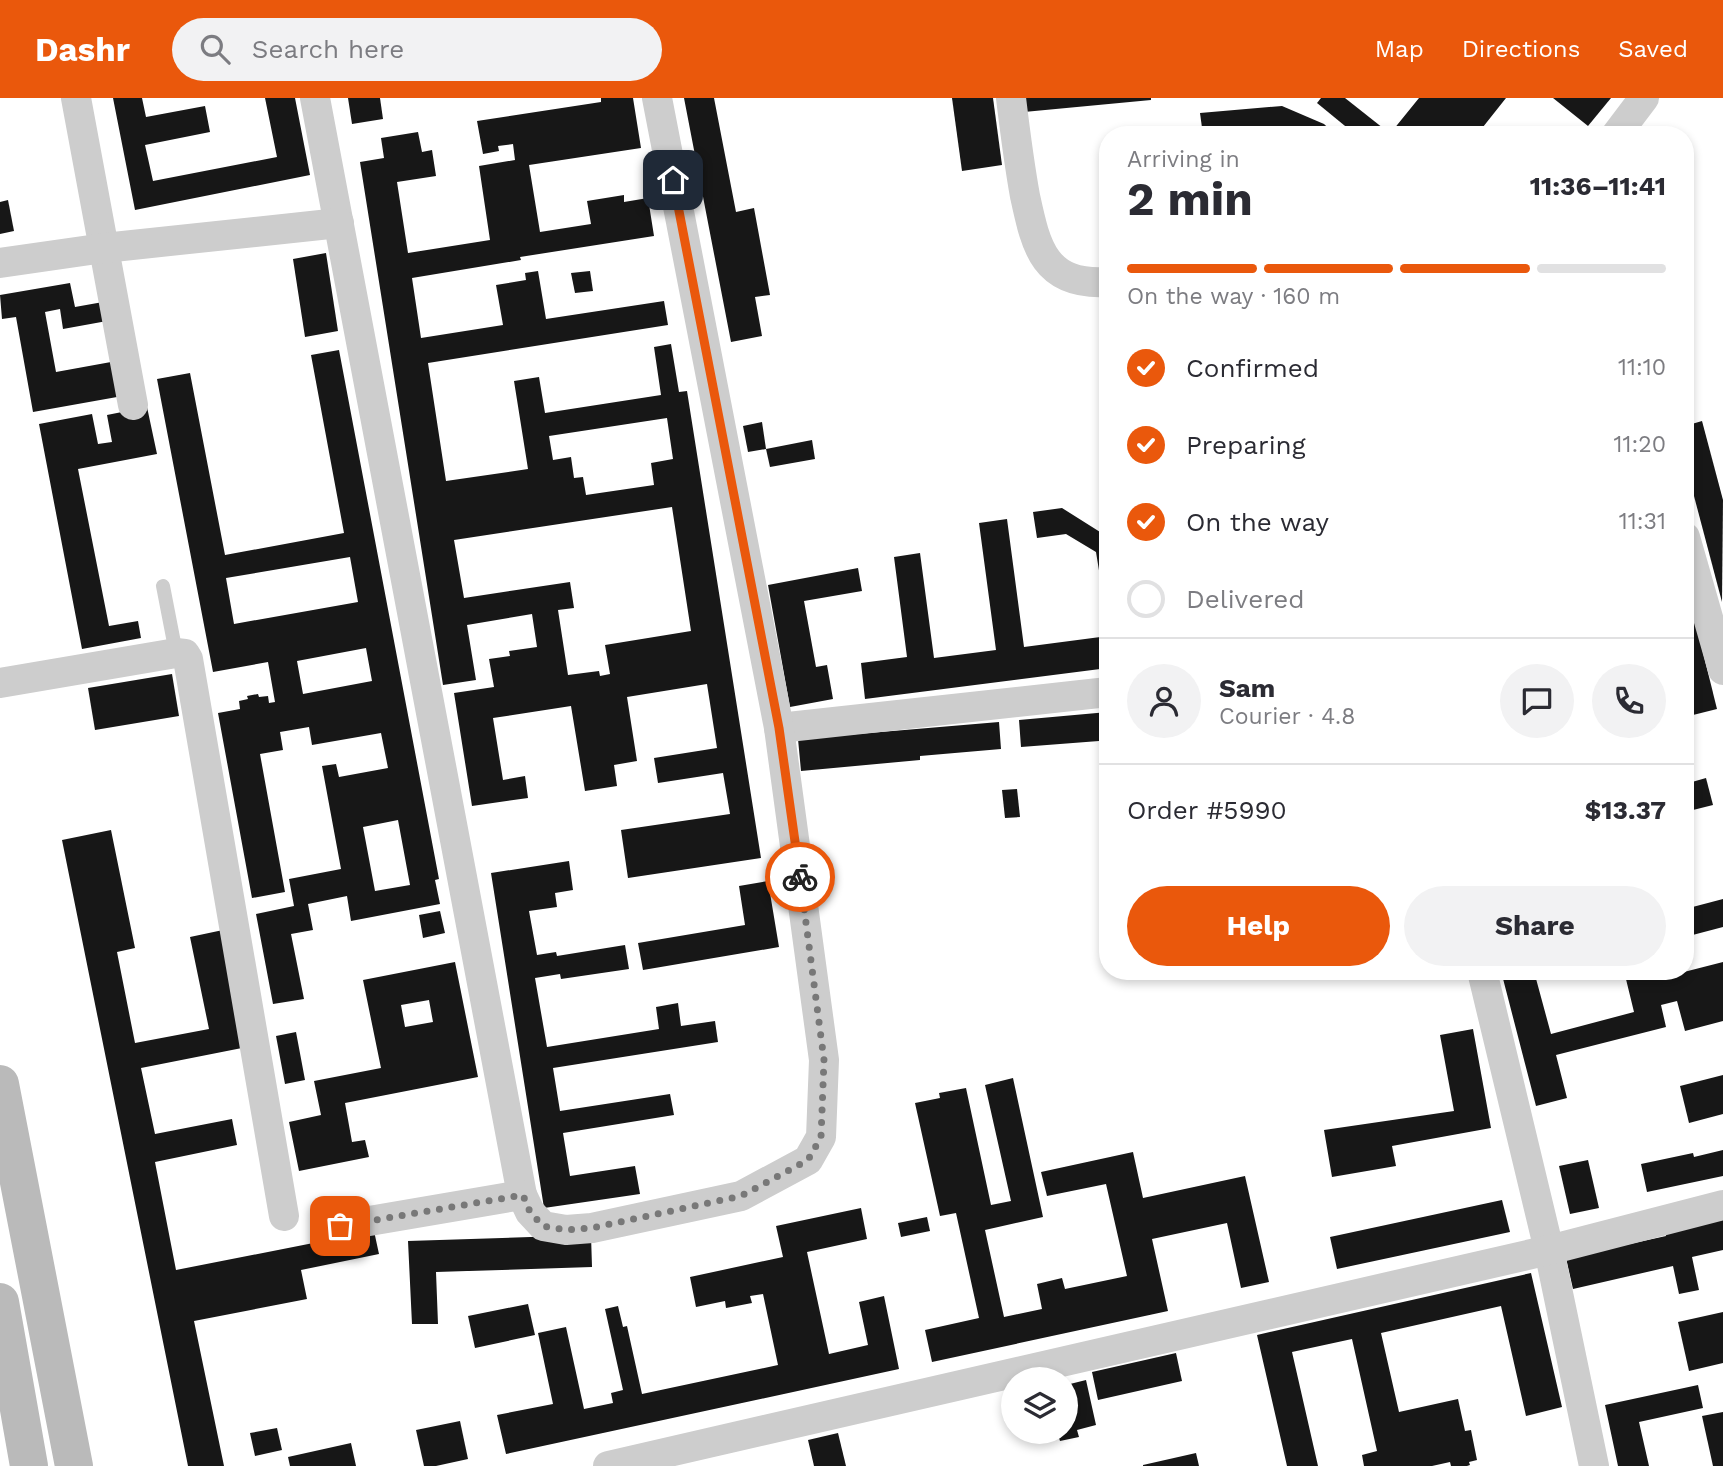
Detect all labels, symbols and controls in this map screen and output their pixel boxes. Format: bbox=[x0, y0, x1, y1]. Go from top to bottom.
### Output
search box bbox=[172, 18, 662, 81]
text: Dashr bbox=[35, 30, 130, 69]
icon: search bbox=[196, 30, 234, 68]
text: Search here bbox=[252, 34, 404, 64]
text: Map bbox=[1375, 35, 1424, 63]
text: Directions bbox=[1462, 35, 1580, 63]
text: Saved bbox=[1618, 35, 1688, 63]
text: Arriving in bbox=[1127, 146, 1240, 173]
pin bbox=[643, 150, 703, 210]
icon: home bbox=[654, 161, 692, 199]
text: 11:36–11:41 bbox=[1530, 171, 1666, 201]
text: 2 min bbox=[1127, 172, 1253, 226]
text: On the way · 160 m bbox=[1127, 283, 1340, 310]
icon: check bbox=[1127, 349, 1165, 387]
text: Confirmed bbox=[1186, 353, 1319, 383]
text: 11:10 bbox=[1618, 354, 1666, 381]
icon: check bbox=[1127, 426, 1165, 464]
text: Preparing bbox=[1186, 430, 1306, 460]
text: 11:20 bbox=[1614, 431, 1666, 458]
icon: check bbox=[1127, 503, 1165, 541]
text: On the way bbox=[1186, 507, 1329, 537]
text: 11:31 bbox=[1619, 508, 1666, 535]
text: Delivered bbox=[1186, 584, 1305, 614]
button: person bbox=[1127, 664, 1201, 738]
button: chat bbox=[1500, 664, 1574, 738]
button: phone bbox=[1592, 664, 1666, 738]
text: Sam bbox=[1219, 673, 1275, 703]
text: Courier · 4.8 bbox=[1219, 703, 1355, 730]
text: Order #5990 bbox=[1127, 795, 1287, 825]
text: $13.37 bbox=[1585, 795, 1666, 825]
courier bbox=[765, 842, 835, 912]
icon: bike bbox=[781, 858, 819, 896]
button: Help bbox=[1127, 886, 1390, 966]
button: Share bbox=[1404, 886, 1666, 966]
pin bbox=[310, 1196, 370, 1256]
icon: bag bbox=[321, 1207, 359, 1245]
map controls bbox=[1001, 1367, 1078, 1444]
button: layers bbox=[1001, 1367, 1078, 1444]

